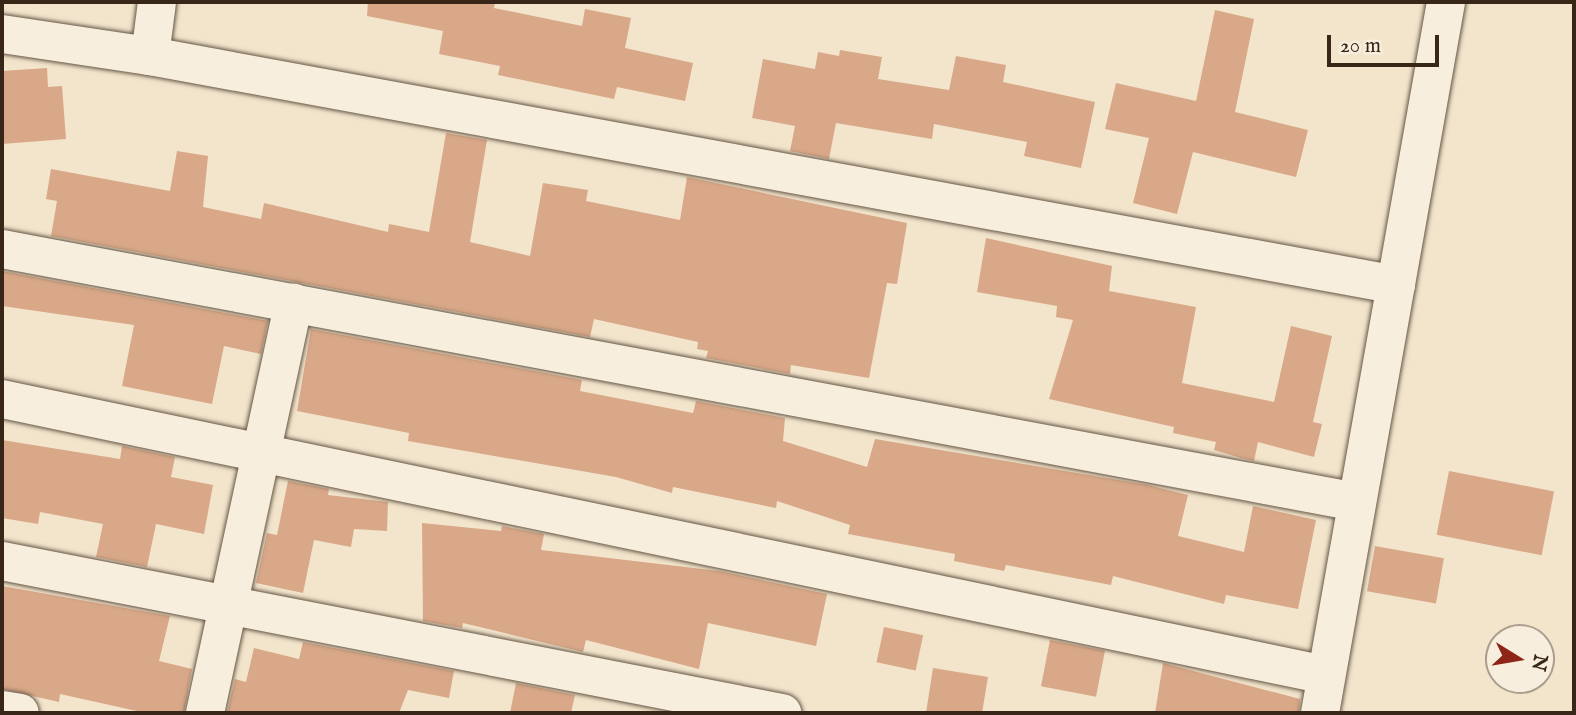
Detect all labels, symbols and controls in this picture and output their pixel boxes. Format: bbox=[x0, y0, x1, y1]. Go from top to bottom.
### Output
scale bar bbox=[1331, 21, 1443, 65]
text: 20 m bbox=[1340, 33, 1381, 60]
north arrow bbox=[1485, 624, 1555, 694]
text: N bbox=[1525, 652, 1552, 673]

